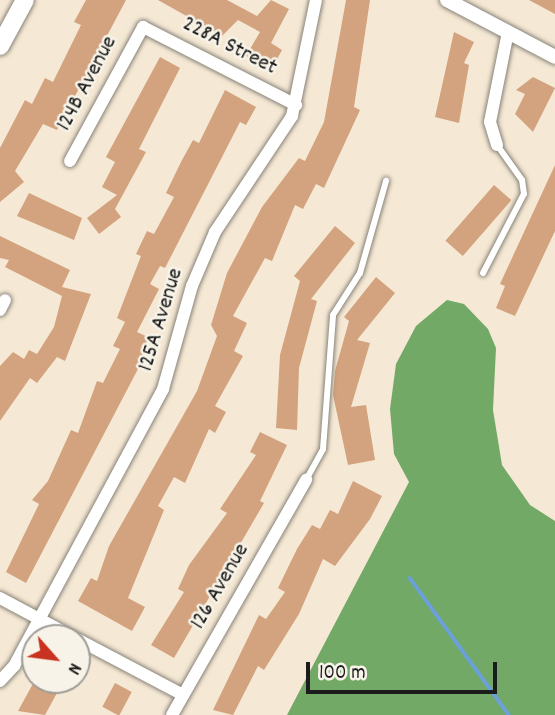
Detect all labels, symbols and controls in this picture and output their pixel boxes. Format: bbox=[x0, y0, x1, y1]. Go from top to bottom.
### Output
street label: 228A Street bbox=[177, 11, 281, 83]
street label: 124B Avenue bbox=[51, 32, 125, 136]
street label: 125A Avenue bbox=[133, 265, 191, 375]
street label: 126 Avenue bbox=[185, 539, 257, 635]
north arrow bbox=[21, 624, 91, 694]
scale bar bbox=[310, 648, 501, 692]
text: N bbox=[59, 658, 87, 679]
text: 100 m bbox=[319, 659, 366, 689]

